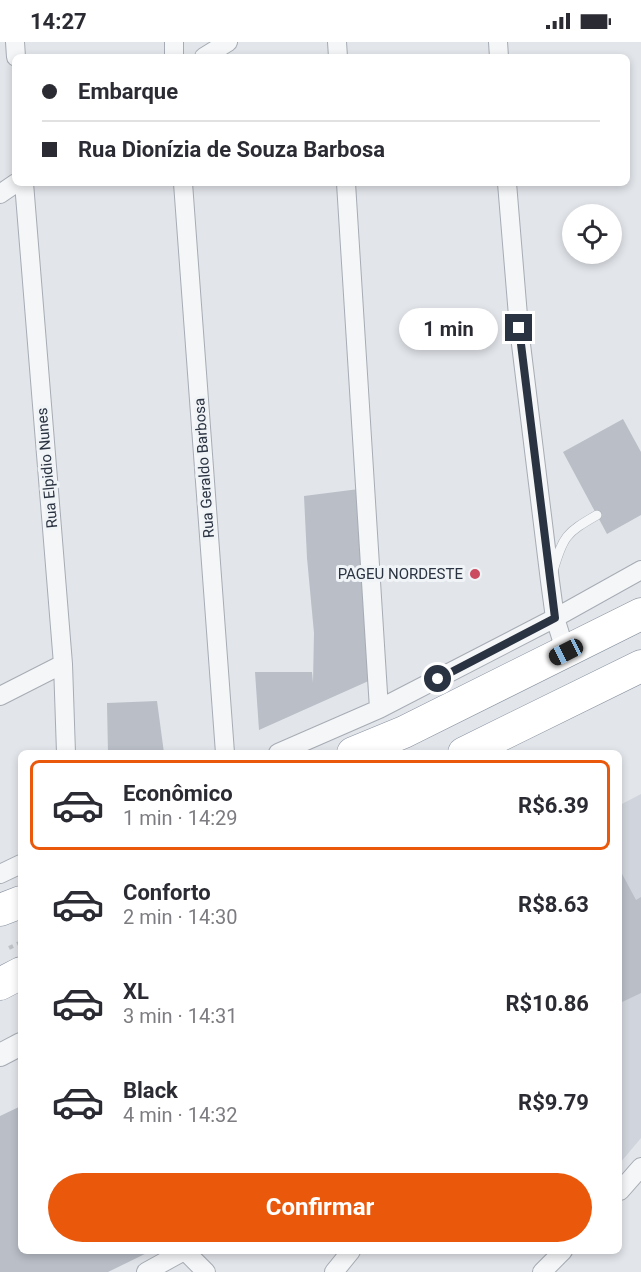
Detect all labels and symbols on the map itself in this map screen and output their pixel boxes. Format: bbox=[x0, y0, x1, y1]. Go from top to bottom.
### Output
callout: 1 min bbox=[399, 307, 498, 349]
route end bbox=[505, 314, 532, 341]
street label: Rua Geraldo Barbosa bbox=[190, 397, 218, 539]
street label: Rua Elpidio Nunes bbox=[33, 407, 61, 529]
place label: PAGEU NORDESTE bbox=[338, 565, 463, 583]
marker: PAGEU NORDESTE bbox=[468, 567, 482, 581]
car bbox=[546, 636, 586, 668]
route start bbox=[424, 665, 451, 692]

